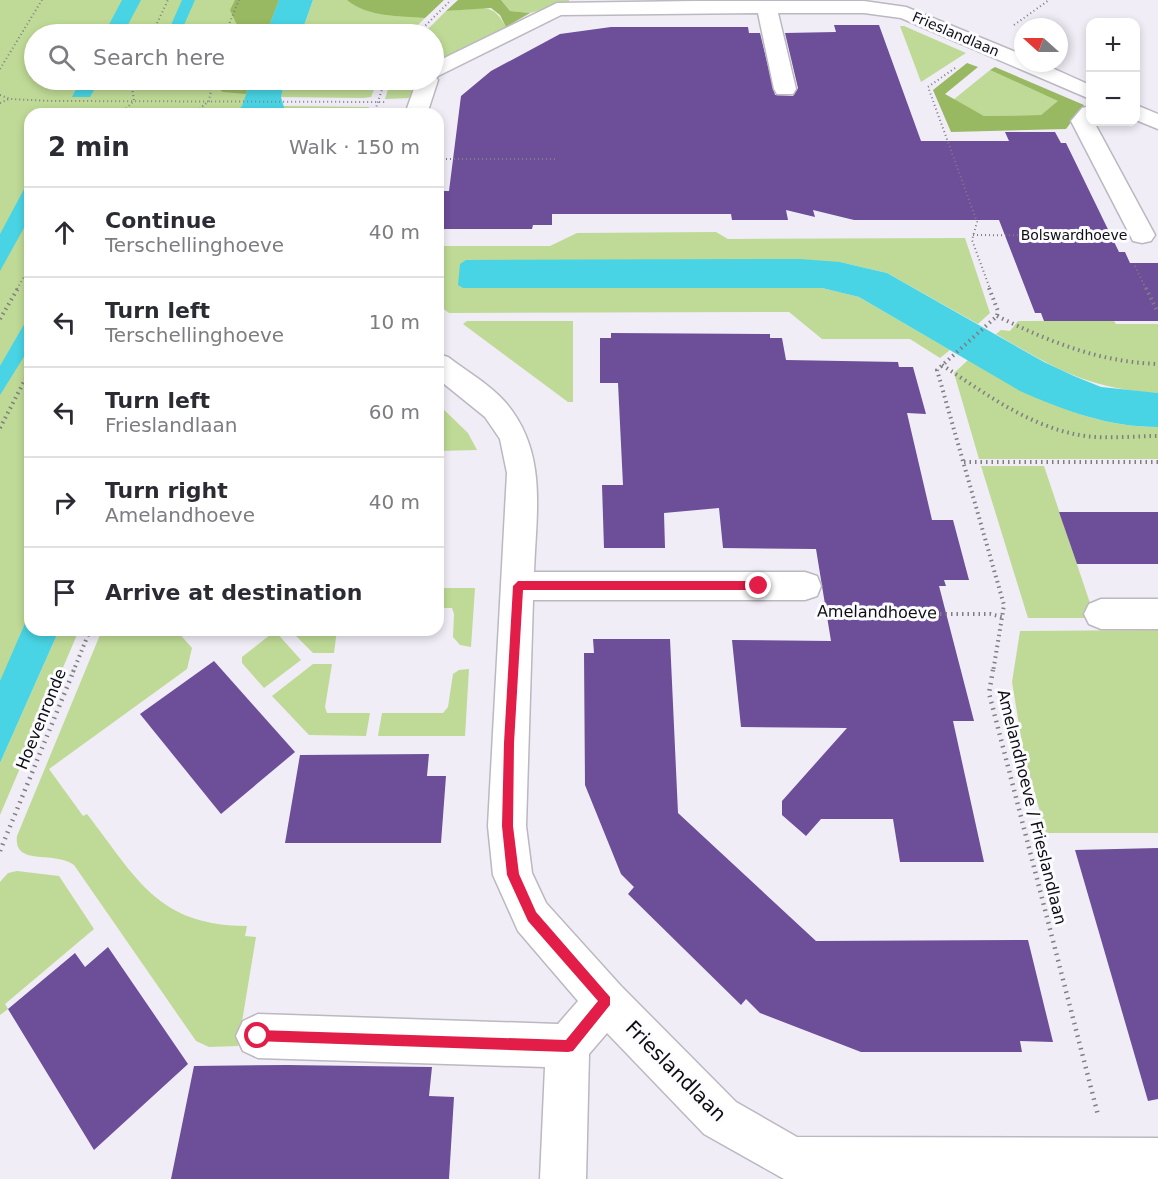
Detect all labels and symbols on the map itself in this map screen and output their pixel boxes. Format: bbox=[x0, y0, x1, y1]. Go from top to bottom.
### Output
street label: Frieslandlaan bbox=[910, 9, 1002, 59]
north arrow bbox=[1014, 18, 1068, 72]
street label: Bolswardhoeve bbox=[1021, 227, 1127, 243]
route end bbox=[745, 572, 771, 598]
street label: Amelandhoeve bbox=[817, 601, 937, 623]
street label: Hoevenronde bbox=[12, 666, 70, 772]
street label: Amelandhoeve / Frieslandlaan bbox=[994, 688, 1070, 926]
street label: Frieslandlaan bbox=[621, 1016, 731, 1126]
route start bbox=[244, 1022, 270, 1048]

